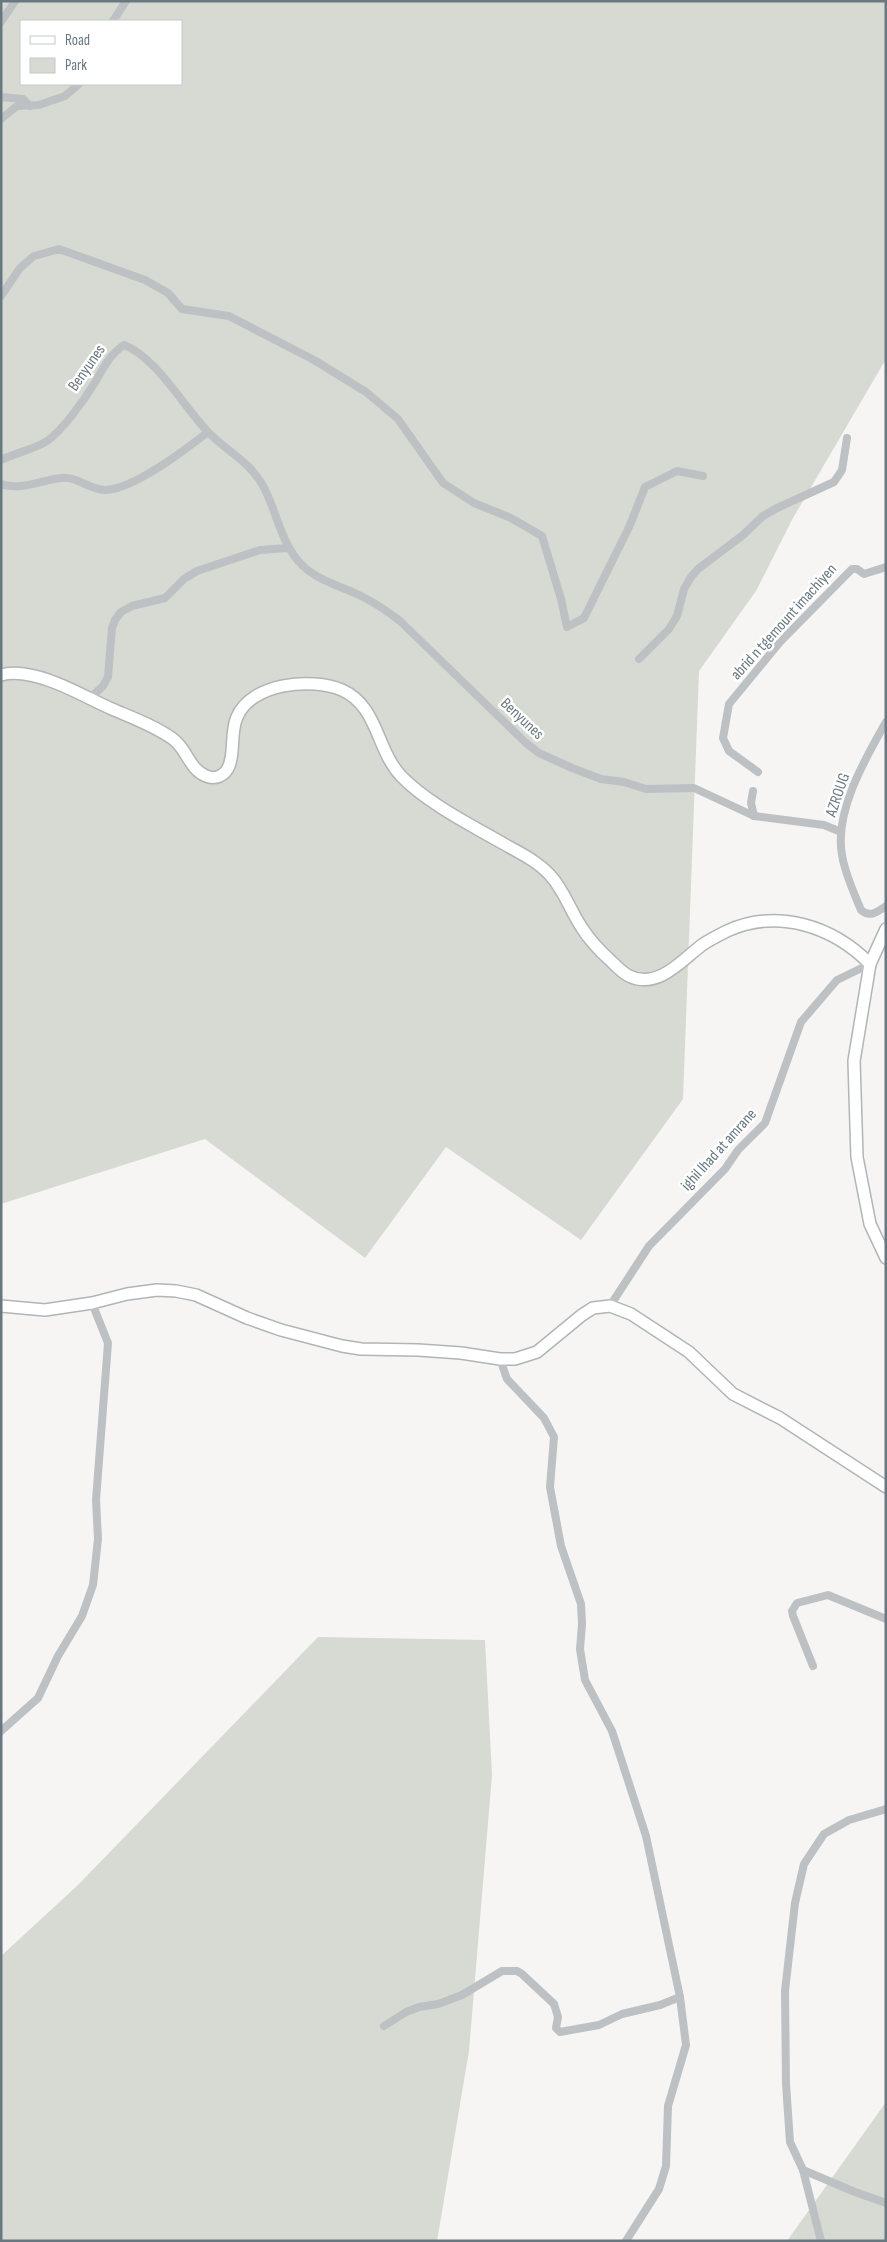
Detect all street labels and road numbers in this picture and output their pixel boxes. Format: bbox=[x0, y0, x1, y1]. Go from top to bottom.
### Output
street label: Benyunes bbox=[64, 341, 110, 395]
street label: abrid n tgemount imachiyen bbox=[727, 560, 841, 684]
street label: Benyunes bbox=[496, 694, 548, 744]
street label: AZROUG bbox=[821, 771, 854, 820]
street label: ighil lhad at amrane bbox=[677, 1105, 761, 1195]

